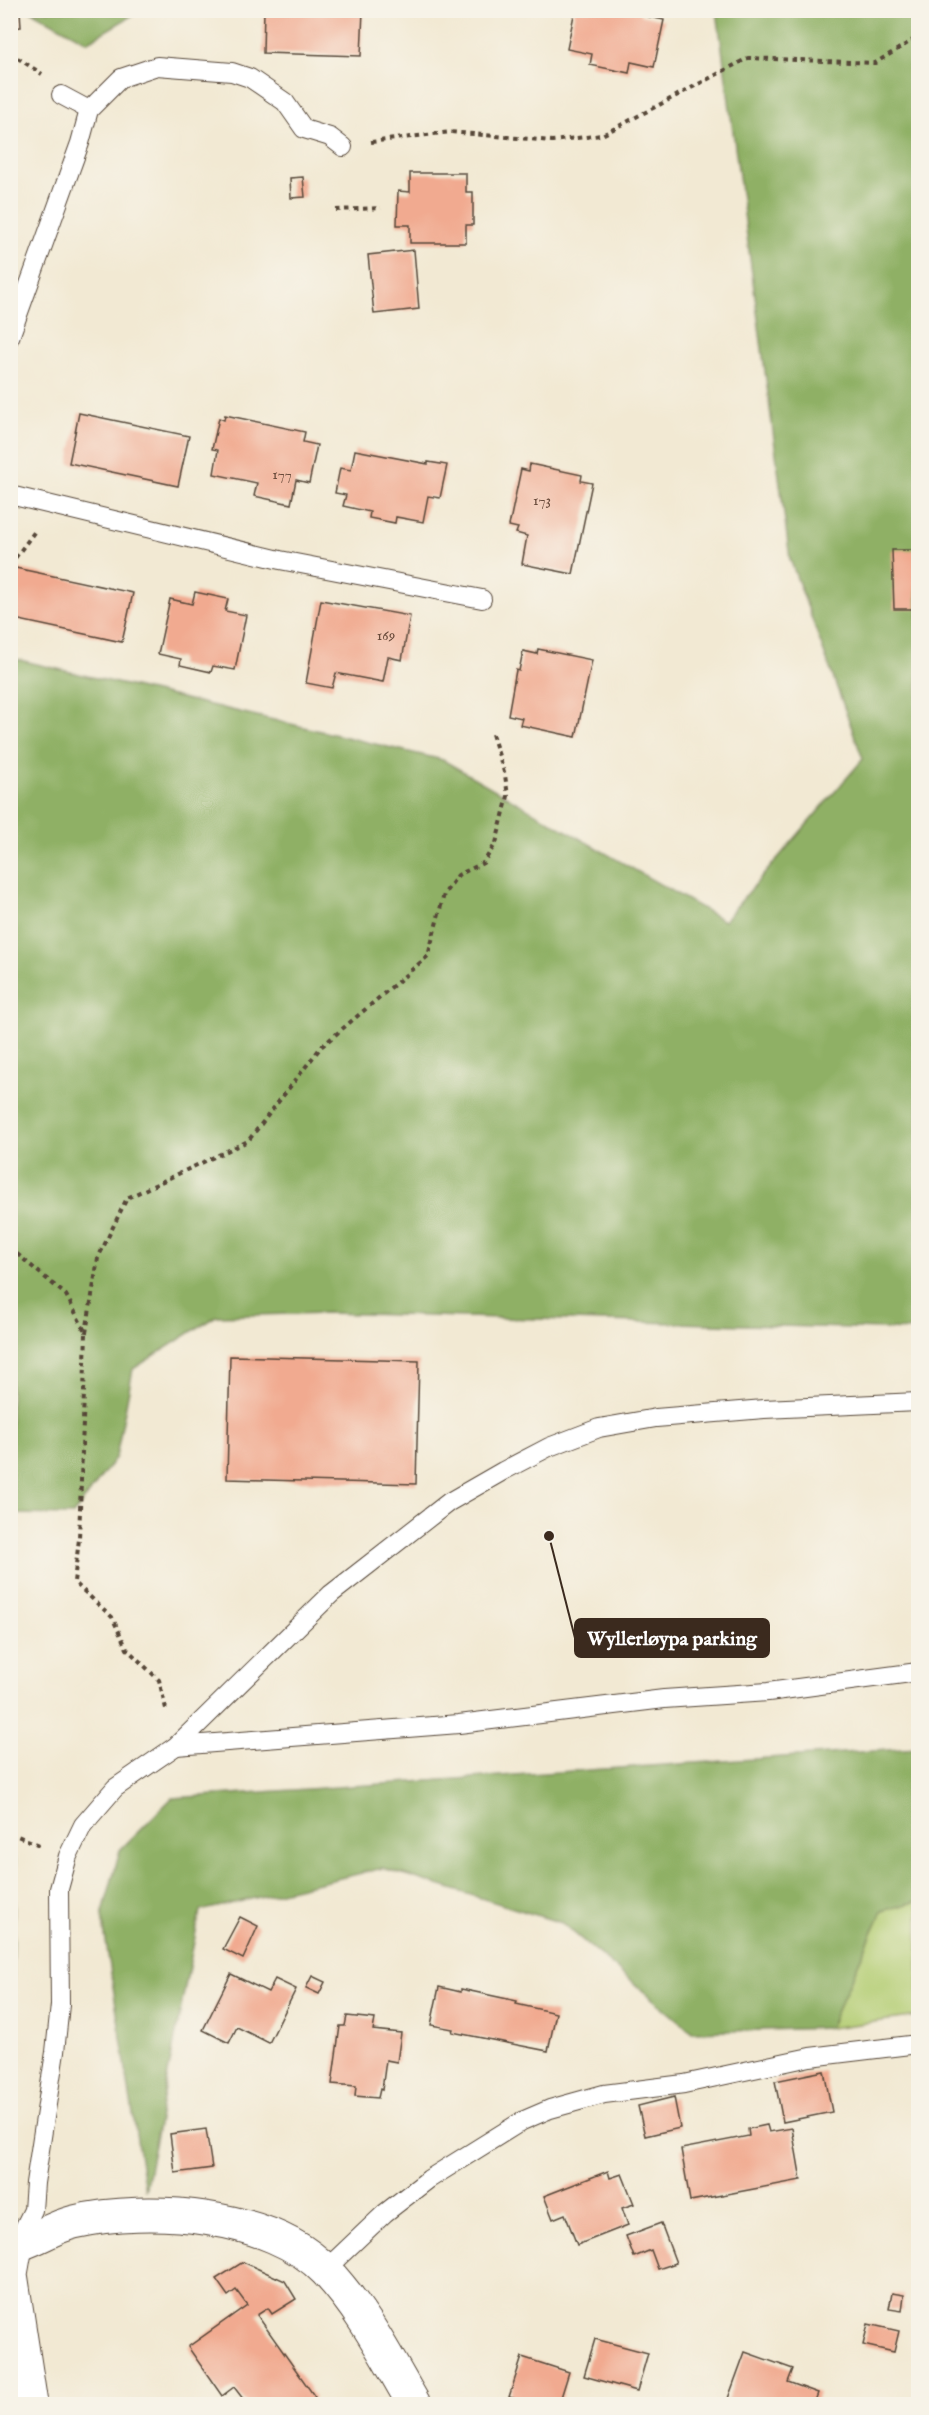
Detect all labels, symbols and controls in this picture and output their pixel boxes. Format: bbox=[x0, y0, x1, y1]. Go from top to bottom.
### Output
house number: 177 bbox=[272, 465, 292, 484]
house number: 173 bbox=[533, 491, 551, 510]
house number: 169 bbox=[377, 626, 395, 645]
callout: Wyllerløypa parking bbox=[575, 1619, 769, 1657]
text: Wyllerløypa parking bbox=[586, 1627, 758, 1652]

